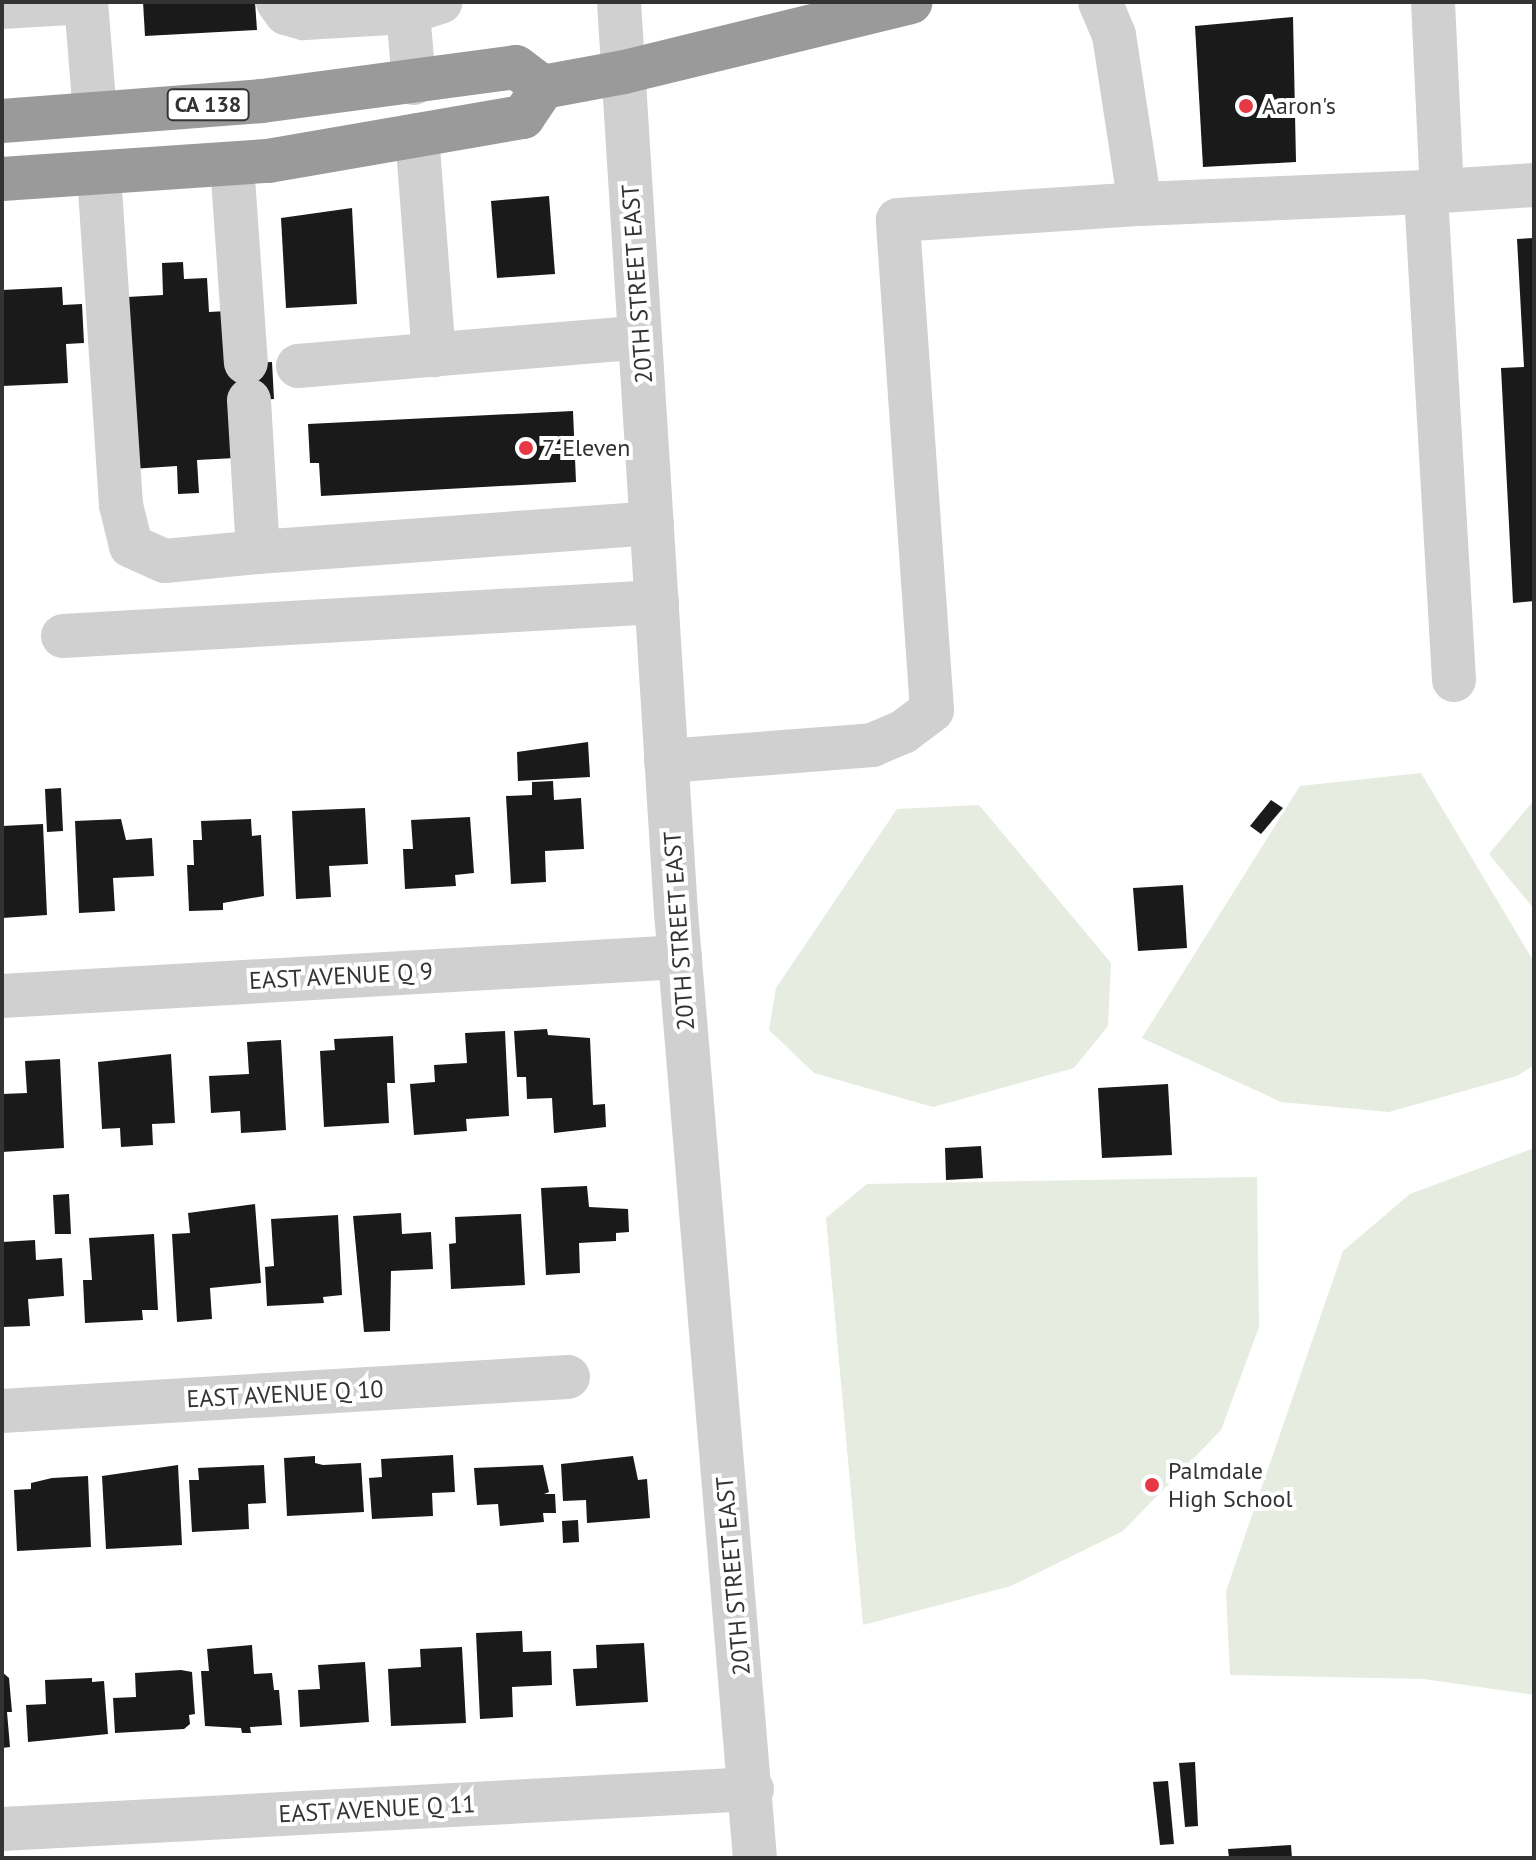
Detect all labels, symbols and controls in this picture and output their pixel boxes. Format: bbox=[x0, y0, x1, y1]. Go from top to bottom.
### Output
road number: CA 138 bbox=[166, 87, 250, 123]
place label: Aaron's bbox=[1262, 92, 1336, 120]
marker: Aaron's bbox=[1237, 97, 1255, 115]
street label: 20TH STREET EAST bbox=[616, 183, 658, 385]
place label: 7-Eleven bbox=[542, 434, 630, 462]
marker: 7-Eleven bbox=[517, 439, 535, 457]
street label: 20TH STREET EAST bbox=[658, 830, 700, 1032]
street label: EAST AVENUE Q 9 bbox=[247, 957, 435, 995]
street label: EAST AVENUE Q 10 bbox=[185, 1374, 385, 1414]
place label: Palmdale High School bbox=[1168, 1457, 1292, 1513]
street label: 20TH STREET EAST bbox=[710, 1475, 756, 1677]
marker: Palmdale High School bbox=[1143, 1476, 1161, 1494]
street label: EAST AVENUE Q 11 bbox=[277, 1789, 477, 1829]

